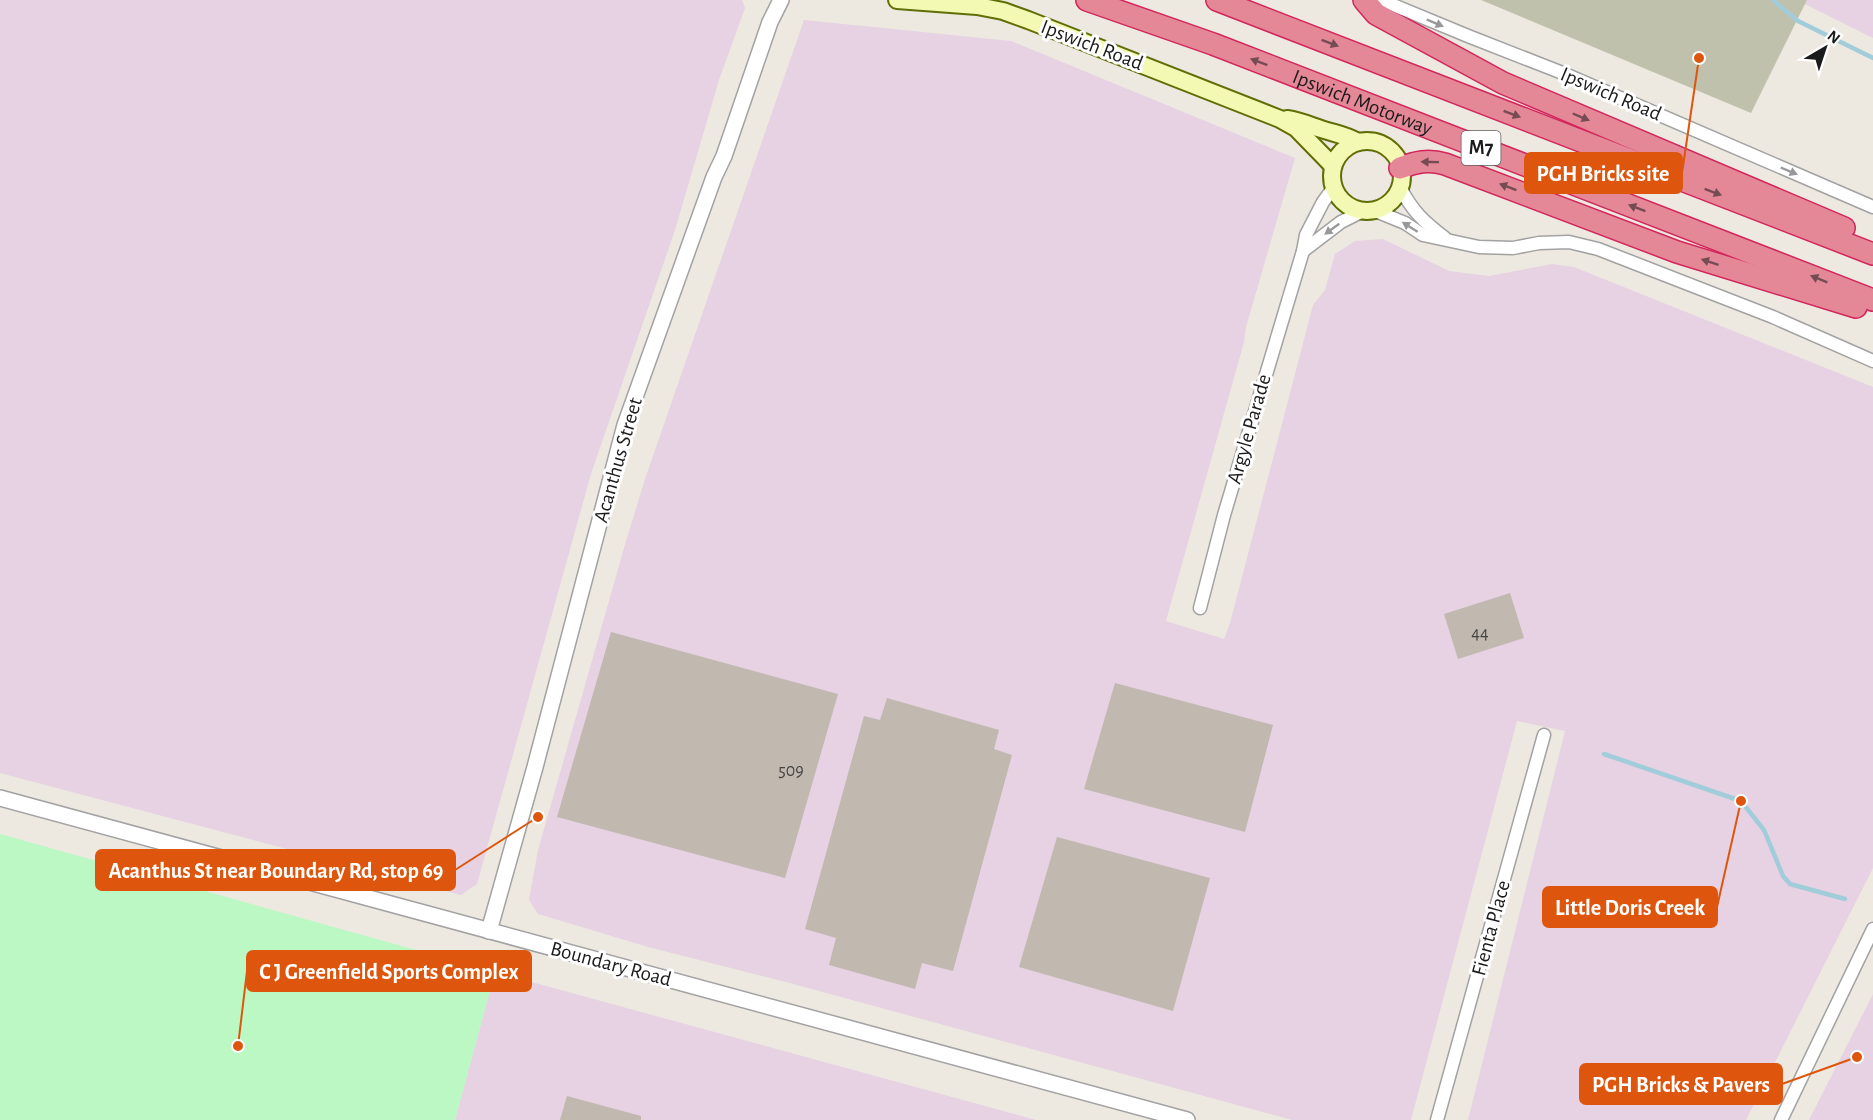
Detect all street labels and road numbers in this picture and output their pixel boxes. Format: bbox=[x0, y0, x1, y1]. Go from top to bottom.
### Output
street label: Ipswich Road bbox=[1038, 16, 1146, 74]
street label: Ipswich Road bbox=[1557, 63, 1665, 125]
street label: Ipswich Motorway bbox=[1290, 65, 1436, 139]
road number: M7 bbox=[1462, 131, 1500, 165]
street label: Argyle Parade bbox=[1223, 372, 1275, 486]
street label: Acanthus Street bbox=[590, 395, 646, 525]
street label: Fienta Place bbox=[1468, 878, 1514, 978]
street label: Boundary Road bbox=[548, 938, 674, 990]

